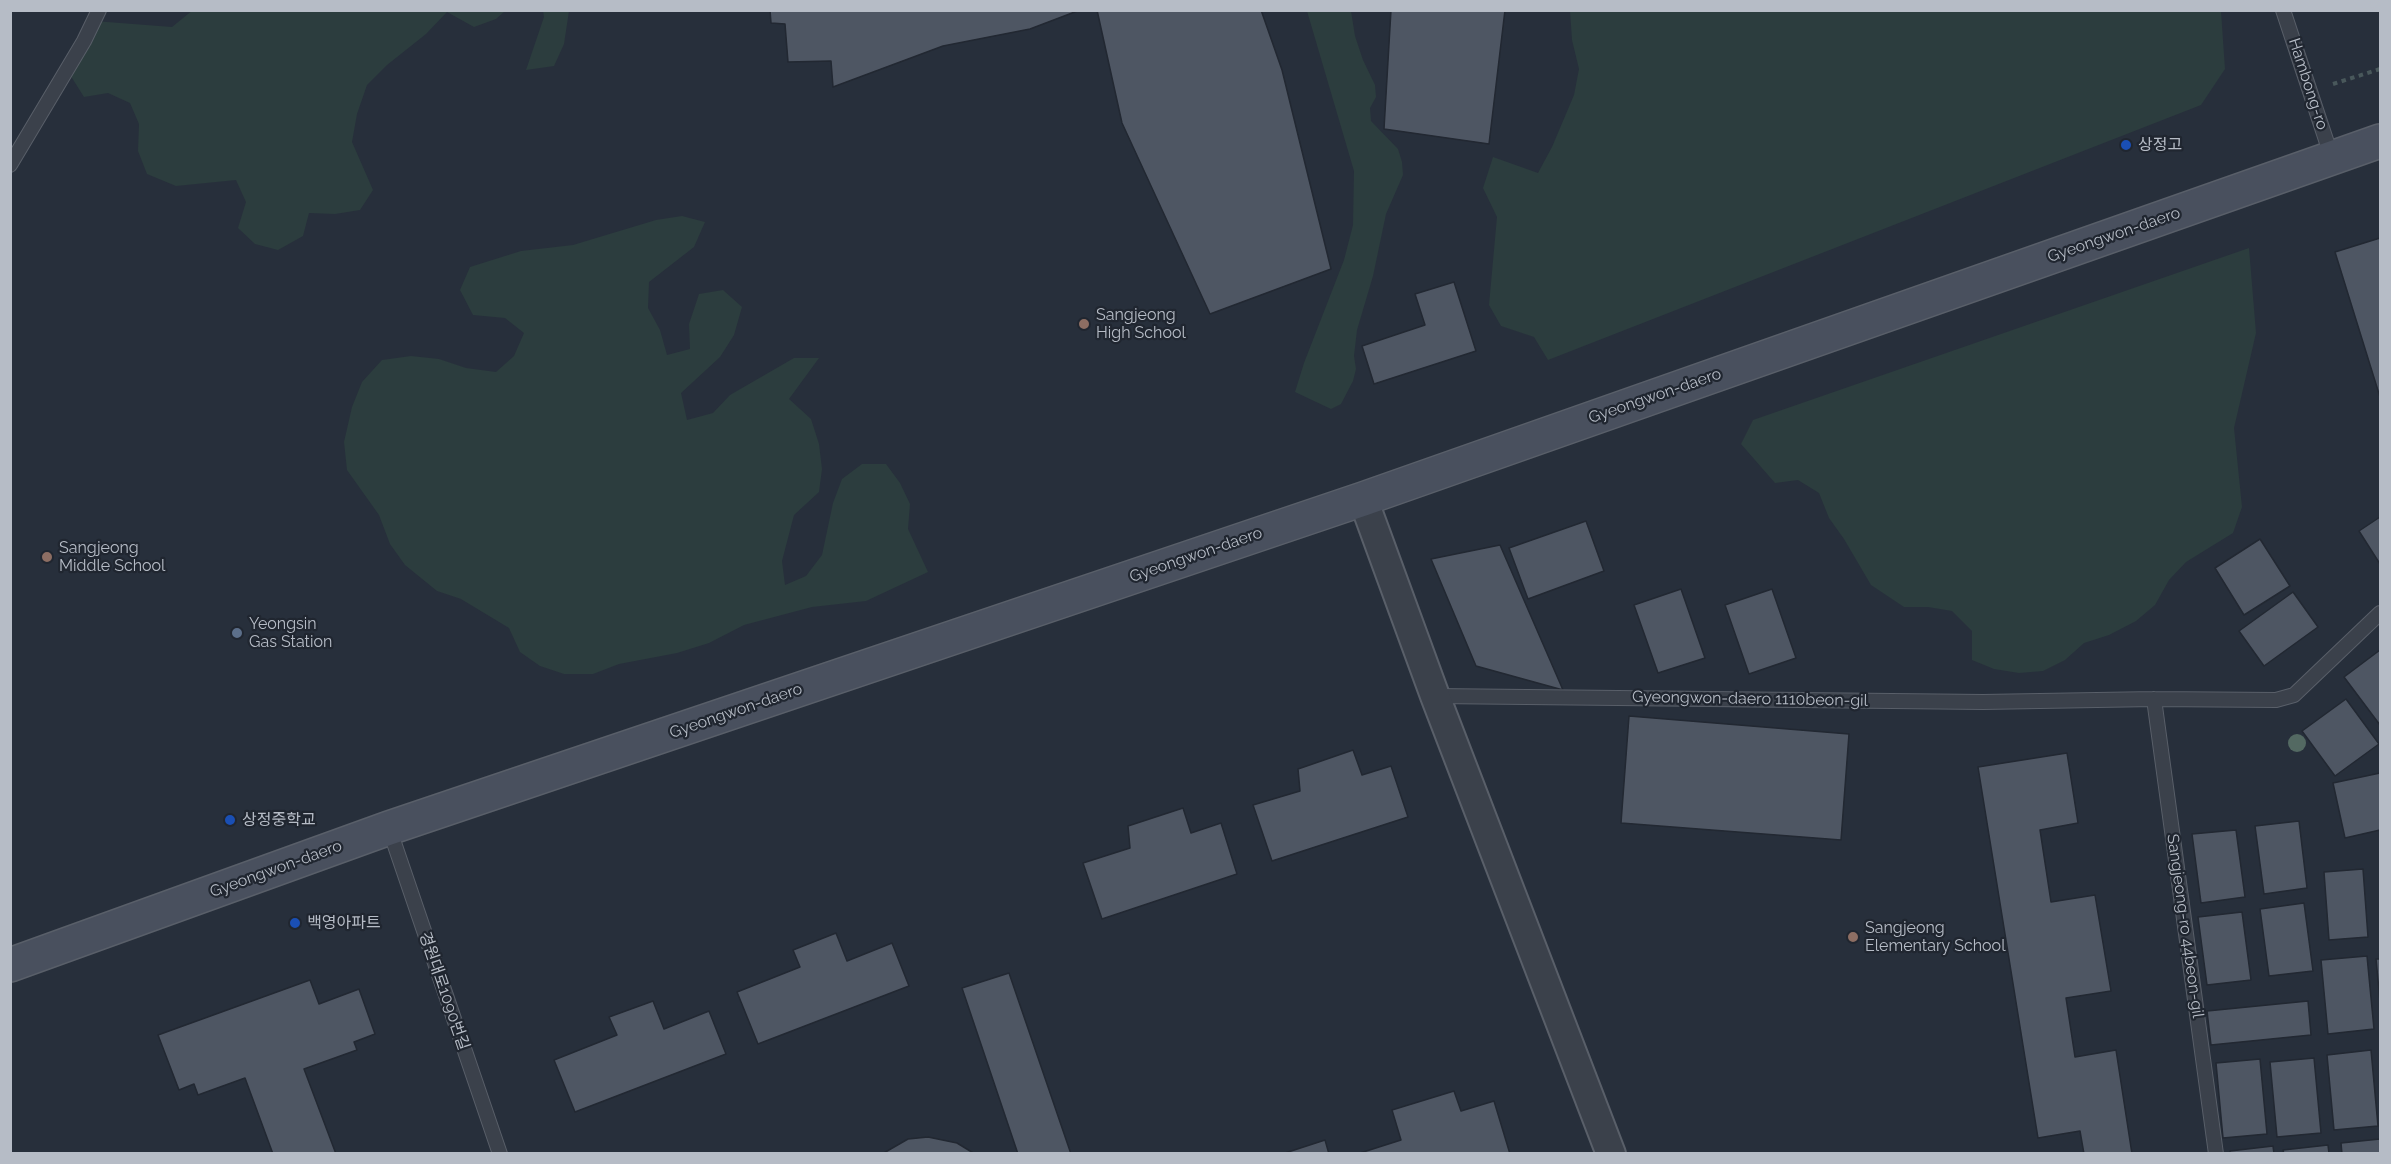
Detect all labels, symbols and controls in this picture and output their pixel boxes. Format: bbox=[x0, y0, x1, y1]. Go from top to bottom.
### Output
street label: Hambong-ro bbox=[2284, 36, 2332, 132]
place label: 상정고 bbox=[2138, 135, 2182, 155]
marker: 상정고 bbox=[2119, 138, 2133, 152]
street label: Gyeongwon-daero bbox=[2045, 203, 2183, 267]
place label: Sangjeong High School bbox=[1096, 305, 1186, 343]
marker: Sangjeong High School bbox=[1077, 317, 1091, 331]
street label: Gyeongwon-daero bbox=[1586, 364, 1724, 428]
street label: Gyeongwon-daero bbox=[1127, 523, 1265, 587]
place label: Sangjeong Middle School bbox=[59, 538, 165, 576]
marker: Sangjeong Middle School bbox=[40, 550, 54, 564]
place label: Yeongsin Gas Station bbox=[249, 614, 332, 652]
marker: Yeongsin Gas Station bbox=[230, 626, 244, 640]
street label: Gyeongwon-daero bbox=[667, 679, 805, 743]
street label: Gyeongwon-daero 1110beon-gil bbox=[1632, 687, 1868, 711]
place label: 상정중학교 bbox=[242, 810, 316, 830]
marker: 상정중학교 bbox=[223, 813, 237, 827]
street label: Sangjeong-ro 44beon-gil bbox=[2163, 833, 2207, 1019]
street label: Gyeongwon-daero bbox=[207, 836, 345, 902]
place label: 백영아파트 bbox=[307, 913, 381, 933]
marker: 백영아파트 bbox=[288, 916, 302, 930]
place label: Sangjeong Elementary School bbox=[1865, 918, 2005, 956]
street label: 경원대로1090번길 bbox=[415, 929, 473, 1053]
marker: Sangjeong Elementary School bbox=[1846, 930, 1860, 944]

